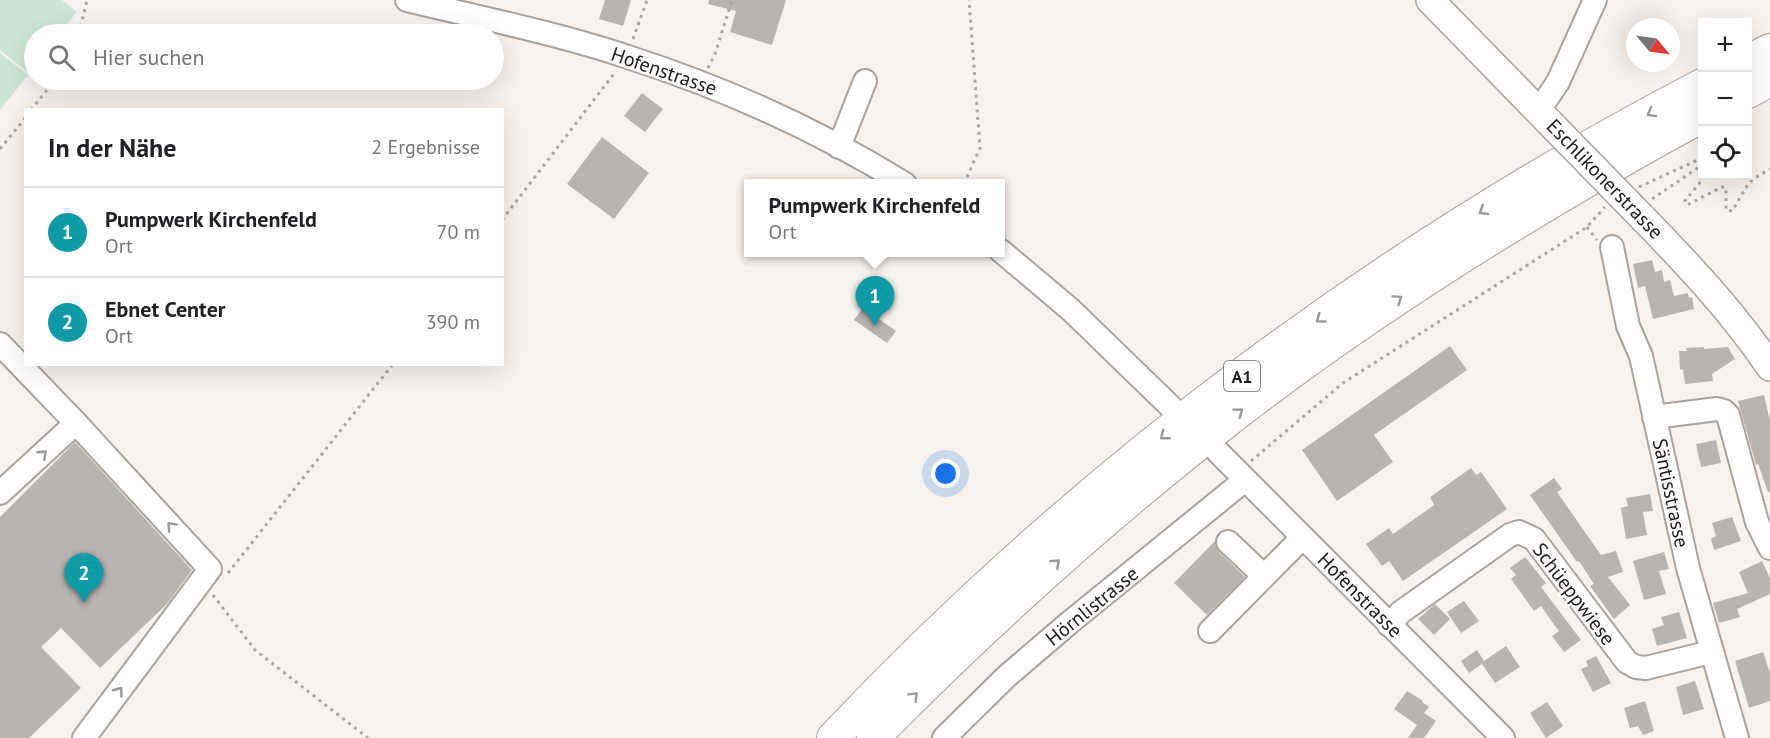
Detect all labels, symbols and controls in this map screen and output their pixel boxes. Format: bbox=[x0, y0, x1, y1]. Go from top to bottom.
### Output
north arrow bbox=[1626, 18, 1680, 72]
map controls bbox=[1698, 18, 1752, 180]
button: + bbox=[1698, 18, 1752, 72]
search box bbox=[24, 24, 504, 90]
icon: search bbox=[45, 41, 78, 74]
street label: Hofenstrasse bbox=[608, 41, 720, 101]
text: Hier suchen bbox=[93, 43, 205, 71]
button: − bbox=[1698, 72, 1752, 126]
one-way arrow bbox=[1647, 106, 1657, 117]
street label: Eschlikonerstrasse bbox=[1541, 113, 1669, 245]
button: locate bbox=[1698, 126, 1752, 180]
text: In der Nähe bbox=[48, 131, 176, 164]
text: 2 Ergebnisse bbox=[371, 134, 480, 160]
popup bbox=[744, 179, 1005, 257]
text: Pumpwerk Kirchenfeld bbox=[769, 191, 980, 219]
one-way arrow bbox=[1479, 203, 1489, 215]
text: Pumpwerk Kirchenfeld bbox=[105, 205, 317, 233]
text: 1 bbox=[62, 219, 73, 245]
text: 70 m bbox=[437, 219, 480, 245]
text: Ort bbox=[769, 219, 796, 245]
text: Ort bbox=[105, 233, 133, 259]
pin: 1 bbox=[856, 276, 894, 326]
text: Ebnet Center bbox=[105, 295, 226, 323]
one-way arrow bbox=[1391, 295, 1402, 306]
text: 2 bbox=[62, 309, 73, 335]
text: 390 m bbox=[426, 309, 480, 335]
one-way arrow bbox=[1316, 312, 1327, 323]
text: Ort bbox=[105, 323, 133, 349]
road number: A1 bbox=[1224, 361, 1260, 391]
one-way arrow bbox=[1232, 409, 1243, 420]
one-way arrow bbox=[1160, 428, 1171, 439]
street label: Säntisstrasse bbox=[1647, 436, 1695, 550]
one-way arrow bbox=[36, 450, 47, 461]
your location bbox=[931, 459, 960, 488]
one-way arrow bbox=[167, 522, 178, 533]
street label: Schüeppwiese bbox=[1527, 538, 1621, 650]
street label: Hofenstrasse bbox=[1312, 547, 1408, 643]
pin: 2 bbox=[64, 554, 104, 603]
one-way arrow bbox=[1049, 559, 1060, 570]
street label: Hörnlistrasse bbox=[1040, 561, 1144, 651]
one-way arrow bbox=[112, 687, 123, 698]
one-way arrow bbox=[906, 693, 917, 704]

